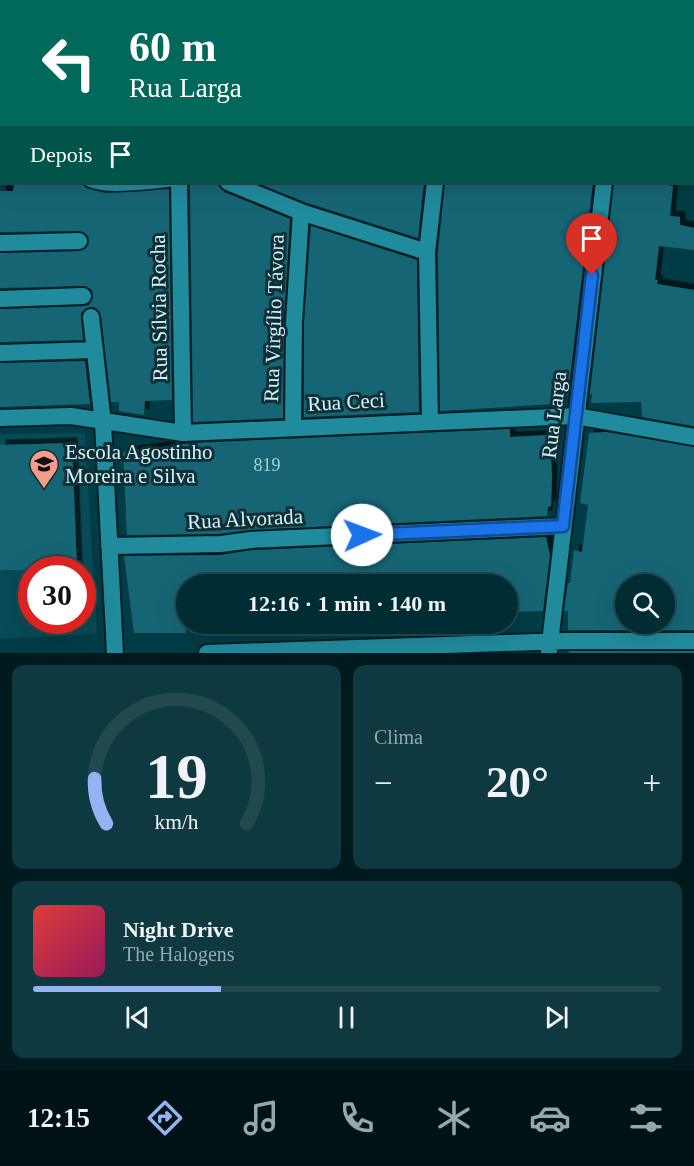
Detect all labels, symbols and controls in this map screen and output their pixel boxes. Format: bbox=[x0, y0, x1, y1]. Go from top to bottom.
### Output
icon: left bbox=[30, 24, 108, 102]
text: 60 m bbox=[129, 24, 217, 70]
text: Rua Larga bbox=[129, 73, 242, 103]
icon: arrive bbox=[104, 138, 137, 171]
text: Depois bbox=[30, 142, 92, 167]
pin bbox=[566, 213, 617, 275]
icon: arrive bbox=[575, 222, 608, 255]
street label: Rua Virgílio Távora bbox=[259, 233, 289, 402]
street label: Rua Sílvia Rocha bbox=[146, 234, 172, 382]
street label: Rua Larga bbox=[537, 369, 571, 460]
street label: Rua Ceci bbox=[307, 388, 386, 416]
place label: Escola Agostinho Moreira e Silva bbox=[65, 440, 213, 488]
school or university icon: Escola Agostinho Moreira e Silva bbox=[28, 448, 60, 490]
house number: 819 bbox=[254, 455, 281, 475]
position arrow bbox=[330, 503, 394, 567]
street label: Rua Alvorada bbox=[186, 504, 304, 534]
speed limit sign: 30 bbox=[18, 556, 96, 634]
map controls bbox=[615, 574, 675, 634]
button: search bbox=[615, 574, 675, 634]
text: 12:16 · 1 min · 140 m bbox=[248, 591, 446, 616]
text: Clima bbox=[374, 726, 423, 748]
text: 19 bbox=[145, 742, 208, 811]
text: 20° bbox=[486, 757, 549, 807]
text: − bbox=[374, 765, 393, 801]
text: + bbox=[642, 765, 661, 801]
text: km/h bbox=[154, 810, 199, 834]
text: Night Drive bbox=[123, 917, 234, 942]
text: The Halogens bbox=[123, 943, 235, 965]
icon: previous bbox=[121, 1001, 154, 1034]
icon: pause bbox=[330, 1001, 363, 1034]
icon: next bbox=[540, 1001, 573, 1034]
icon: directions bbox=[144, 1097, 186, 1139]
icon: music bbox=[240, 1097, 282, 1139]
icon: phone bbox=[336, 1097, 378, 1139]
icon: climate bbox=[433, 1097, 475, 1139]
icon: car bbox=[529, 1097, 571, 1139]
icon: filters bbox=[625, 1097, 667, 1139]
text: 12:15 bbox=[27, 1103, 90, 1133]

